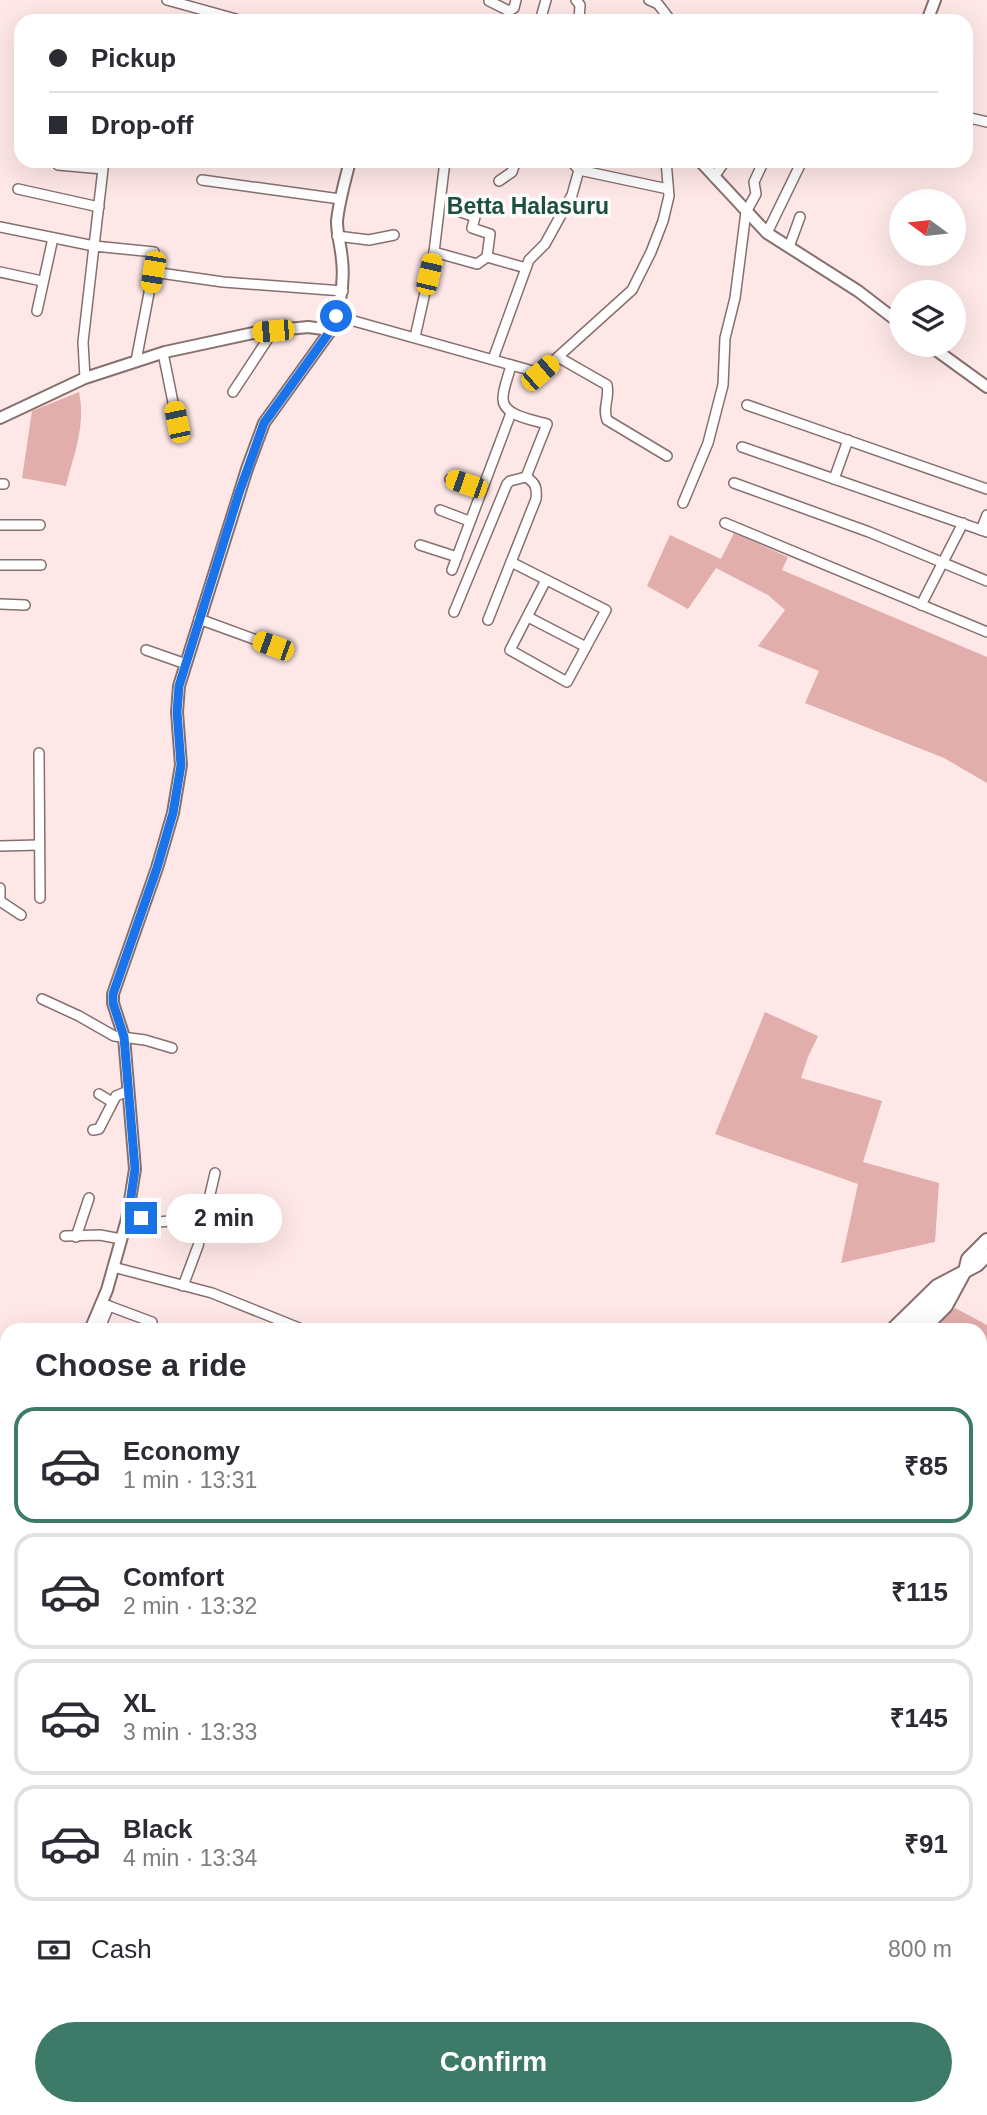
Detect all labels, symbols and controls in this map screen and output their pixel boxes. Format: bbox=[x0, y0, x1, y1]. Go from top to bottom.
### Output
text: Pickup bbox=[91, 43, 176, 73]
text: Drop-off bbox=[91, 110, 194, 140]
north arrow bbox=[889, 189, 966, 266]
map controls bbox=[889, 189, 966, 357]
district label: Betta Halasuru bbox=[447, 193, 609, 219]
car bbox=[140, 249, 167, 295]
car bbox=[415, 251, 444, 297]
button: layers bbox=[889, 280, 966, 357]
route start bbox=[320, 300, 352, 332]
car bbox=[252, 319, 295, 343]
car bbox=[518, 351, 563, 395]
car bbox=[163, 399, 192, 445]
car bbox=[443, 467, 490, 501]
car bbox=[250, 629, 297, 663]
callout: 2 min bbox=[166, 1194, 281, 1242]
route end bbox=[125, 1202, 157, 1234]
text: 2 min bbox=[194, 1205, 254, 1231]
text: Choose a ride bbox=[35, 1347, 247, 1383]
icon: car bbox=[39, 1434, 102, 1497]
text: Economy bbox=[123, 1436, 240, 1466]
text: ₹85 bbox=[904, 1451, 948, 1481]
text: 1 min · 13:31 bbox=[123, 1467, 257, 1493]
icon: car bbox=[39, 1560, 102, 1623]
text: Comfort bbox=[123, 1562, 224, 1592]
text: ₹115 bbox=[891, 1577, 948, 1607]
text: 2 min · 13:32 bbox=[123, 1593, 257, 1619]
icon: car bbox=[39, 1686, 102, 1749]
text: XL bbox=[123, 1688, 156, 1718]
text: ₹145 bbox=[890, 1703, 948, 1733]
text: 3 min · 13:33 bbox=[123, 1719, 257, 1745]
icon: car bbox=[39, 1812, 102, 1875]
text: Black bbox=[123, 1814, 192, 1844]
text: ₹91 bbox=[904, 1829, 948, 1859]
text: 4 min · 13:34 bbox=[123, 1845, 257, 1871]
icon: cash bbox=[35, 1931, 73, 1969]
text: Cash bbox=[91, 1934, 152, 1964]
text: 800 m bbox=[888, 1936, 952, 1962]
button: Confirm bbox=[35, 2022, 952, 2102]

